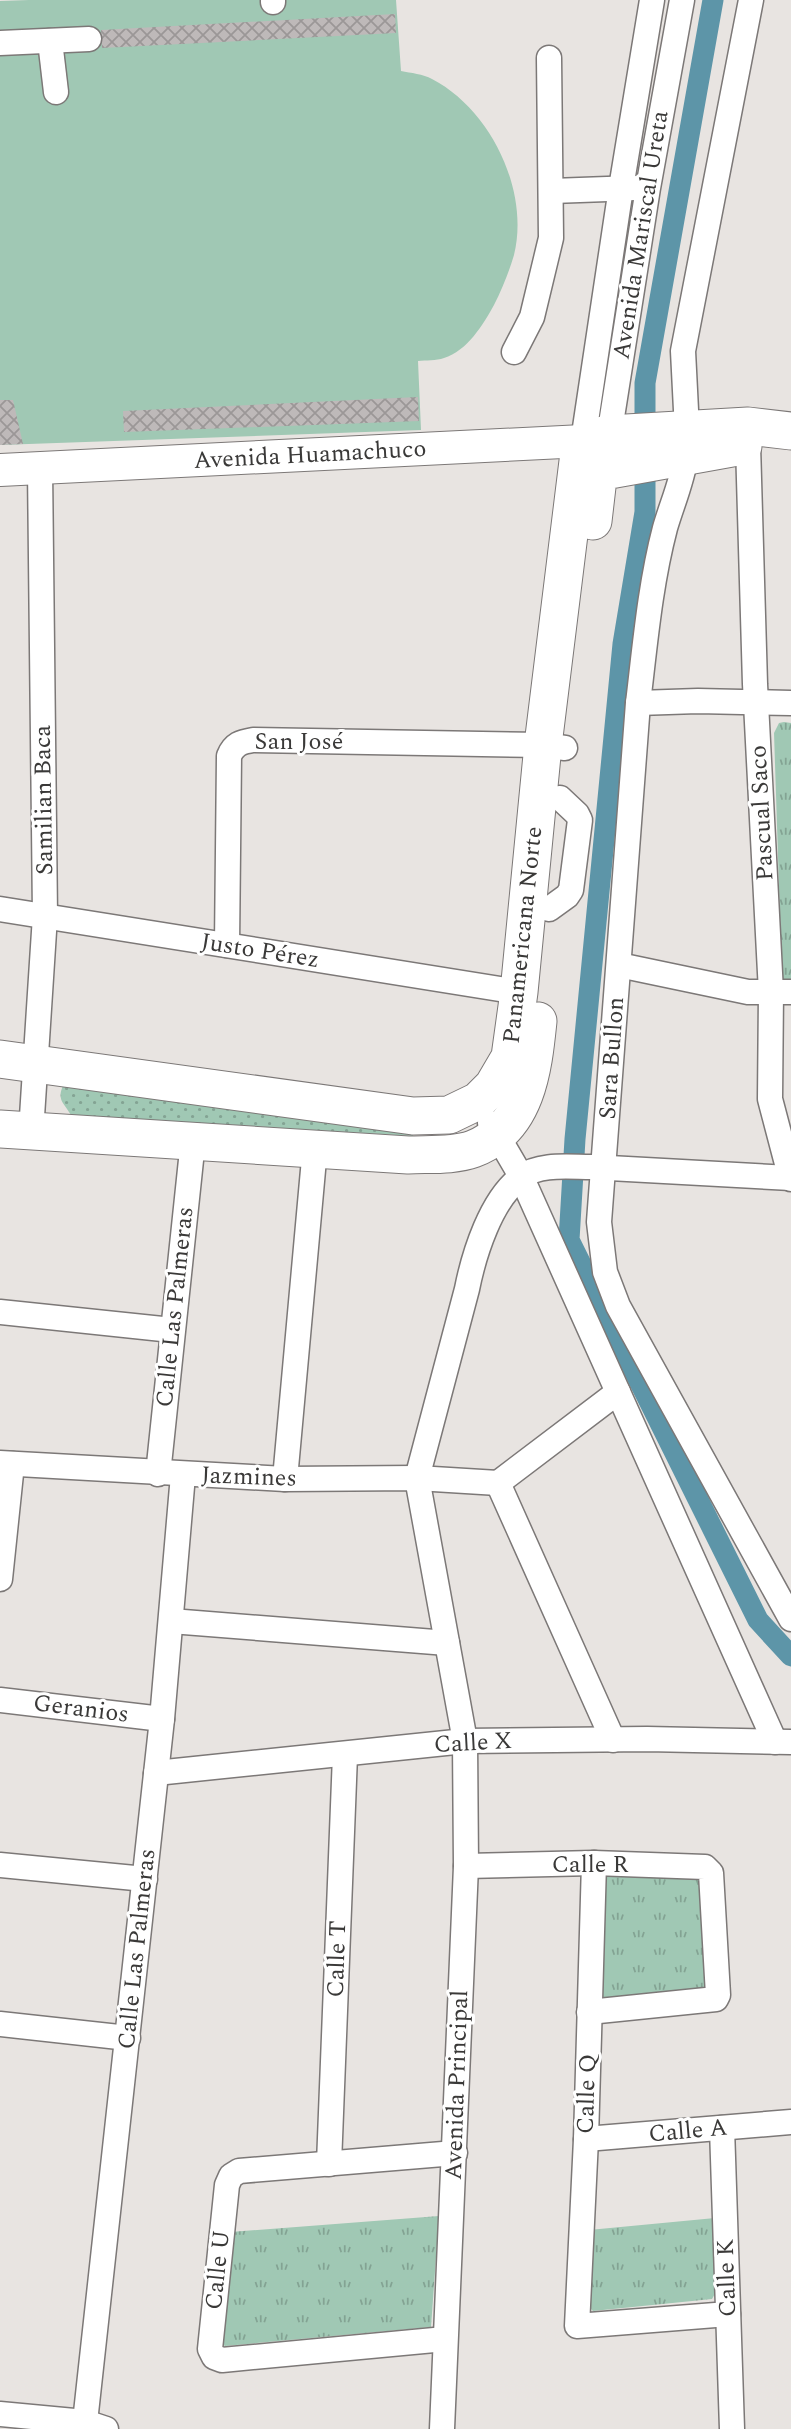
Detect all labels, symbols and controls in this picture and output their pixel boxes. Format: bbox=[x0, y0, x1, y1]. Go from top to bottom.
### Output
street label: Avenida Mariscal Ureta bbox=[604, 108, 678, 362]
street label: Avenida Huamachuco bbox=[193, 431, 427, 479]
street label: Samilian Baca bbox=[25, 724, 63, 875]
street label: San José bbox=[255, 724, 343, 760]
street label: Pascual Saco bbox=[740, 744, 784, 882]
street label: Panamericana Norte bbox=[494, 825, 552, 1045]
street label: Justo Pérez bbox=[198, 924, 322, 978]
street label: Sara Bullon bbox=[590, 995, 634, 1120]
street label: Calle Las Palmeras bbox=[147, 1205, 203, 1409]
street label: Jazmines bbox=[201, 1457, 297, 1497]
street label: Geranios bbox=[31, 1685, 131, 1733]
street label: Calle X bbox=[433, 1723, 513, 1763]
street label: Calle Las Palmeras bbox=[109, 1847, 165, 2051]
street label: Calle R bbox=[552, 1847, 628, 1883]
street label: Calle T bbox=[318, 1920, 356, 1998]
street label: Avenida Principal bbox=[436, 1989, 478, 2181]
street label: Calle Q bbox=[568, 2053, 606, 2135]
street label: Calle A bbox=[647, 2110, 729, 2152]
street label: Calle U bbox=[196, 2228, 240, 2312]
street label: Calle K bbox=[708, 2238, 746, 2318]

